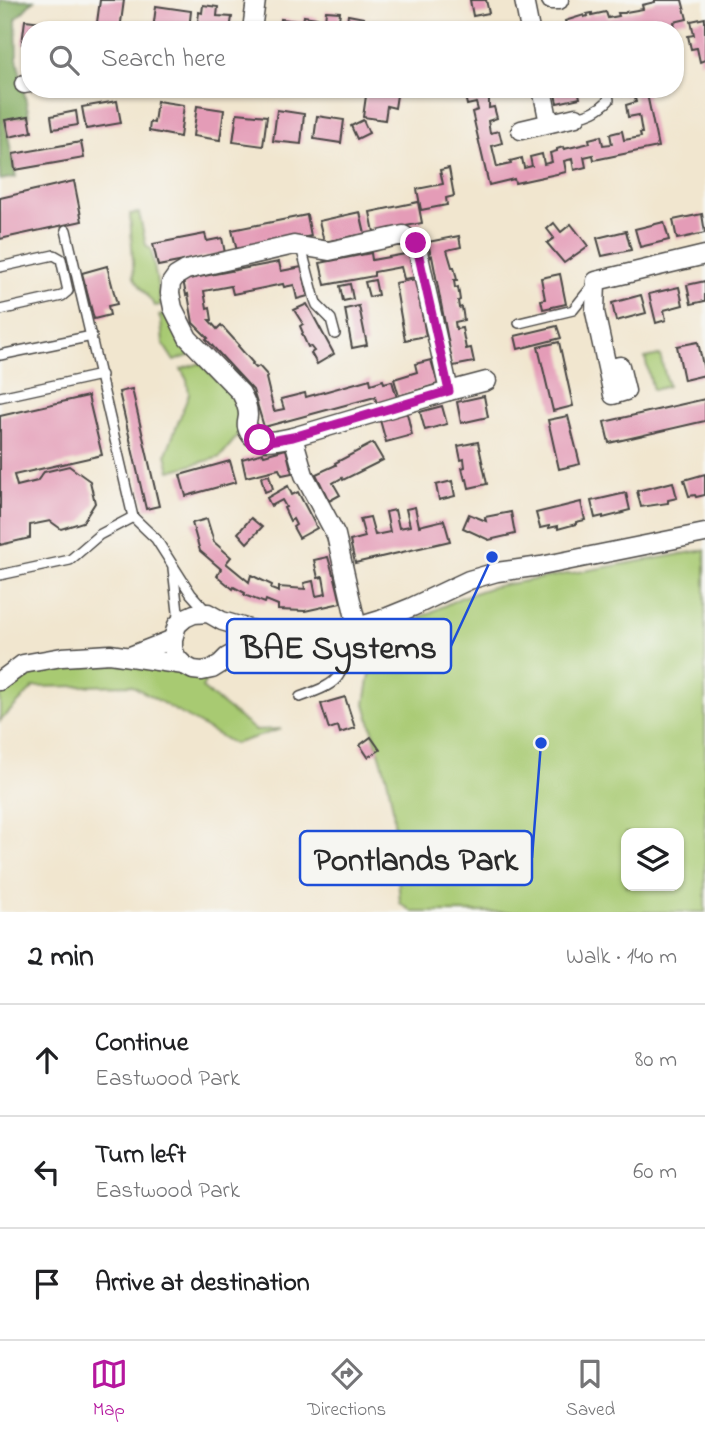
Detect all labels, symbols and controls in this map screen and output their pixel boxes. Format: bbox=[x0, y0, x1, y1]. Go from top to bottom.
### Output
search box bbox=[21, 21, 684, 98]
icon: search bbox=[45, 41, 83, 79]
text: Search here bbox=[101, 41, 226, 79]
route end bbox=[400, 227, 431, 258]
route start bbox=[244, 424, 275, 455]
callout: BAE Systems bbox=[227, 619, 451, 673]
text: BAE Systems bbox=[239, 626, 437, 675]
map controls bbox=[621, 828, 684, 891]
button: layers bbox=[621, 828, 684, 891]
callout: Pontlands Park bbox=[300, 831, 532, 885]
text: Pontlands Park bbox=[314, 838, 519, 886]
text: 2 min bbox=[28, 936, 94, 980]
text: Walk · 140 m bbox=[566, 941, 677, 974]
text: Continue bbox=[95, 1025, 188, 1063]
icon: ahead bbox=[28, 1041, 66, 1079]
text: 80 m bbox=[635, 1044, 677, 1077]
text: Eastwood Park bbox=[95, 1063, 240, 1096]
text: Turn left bbox=[95, 1137, 186, 1175]
icon: left bbox=[28, 1153, 66, 1191]
text: 60 m bbox=[633, 1156, 677, 1189]
text: Eastwood Park bbox=[95, 1175, 240, 1208]
icon: arrive bbox=[28, 1265, 66, 1303]
text: Arrive at destination bbox=[95, 1265, 310, 1303]
tab: Map bbox=[90, 1355, 128, 1424]
tab: Directions bbox=[307, 1355, 386, 1424]
tab: Saved bbox=[566, 1355, 615, 1424]

